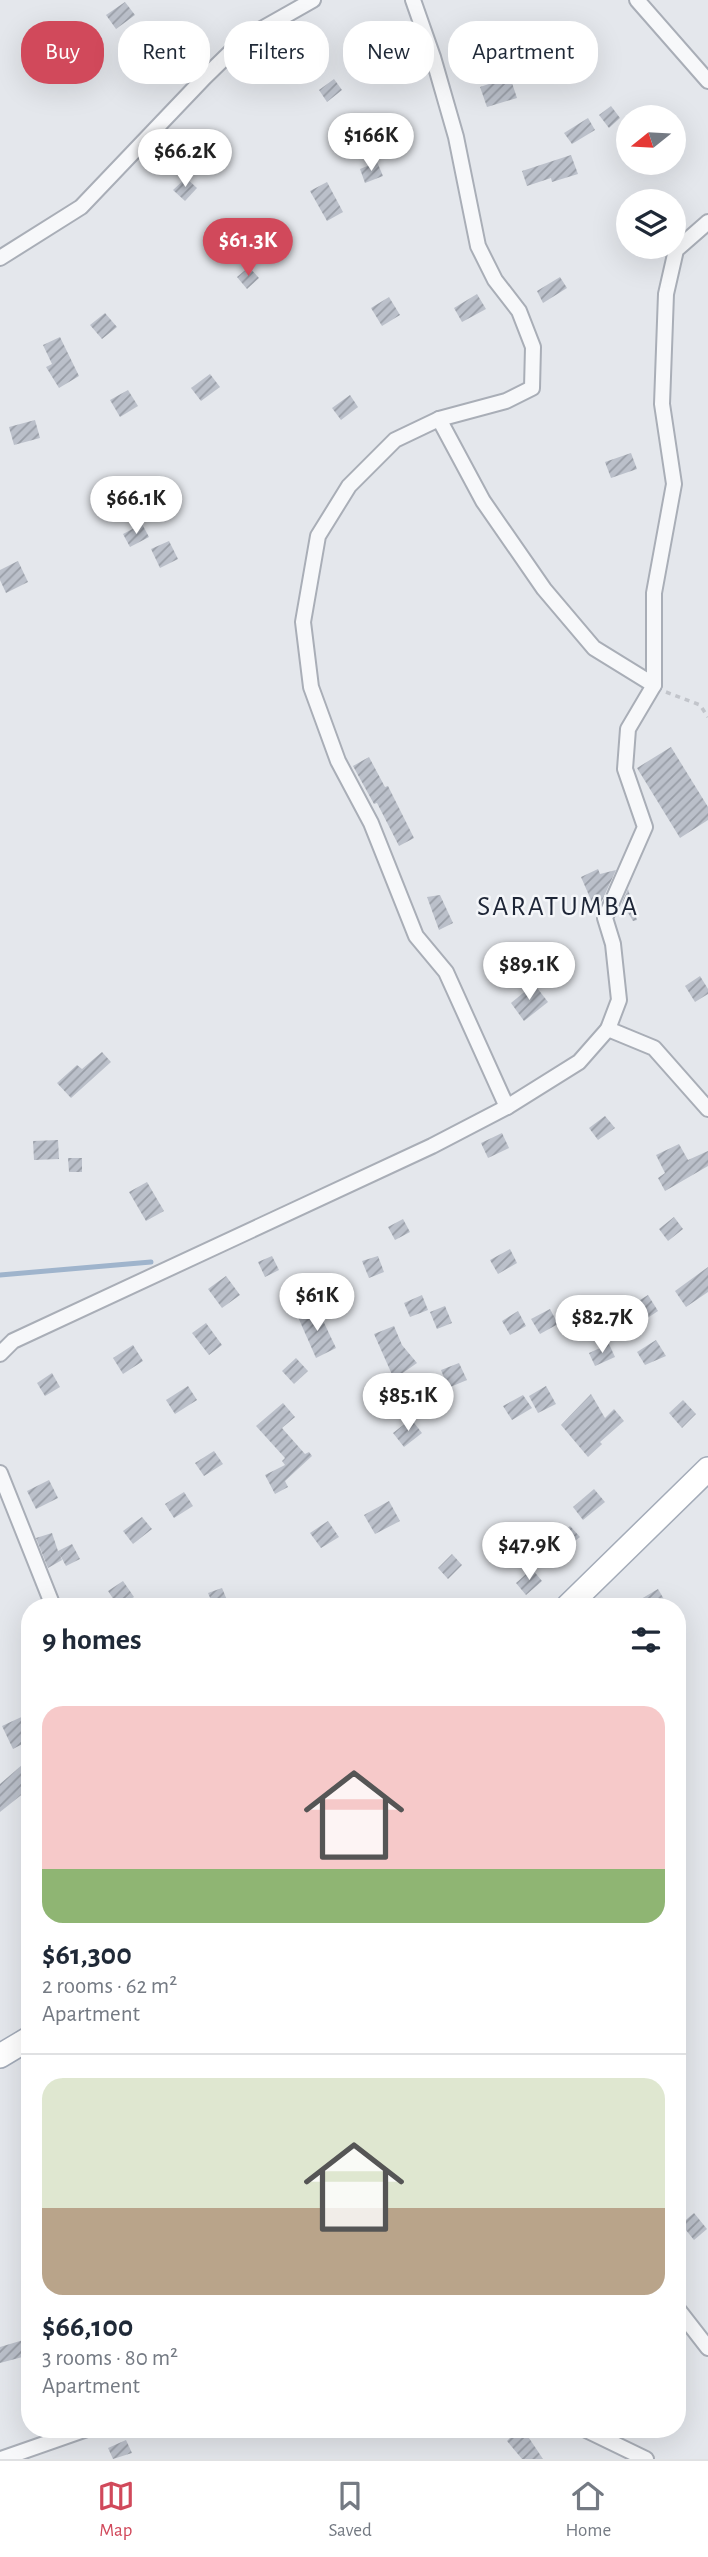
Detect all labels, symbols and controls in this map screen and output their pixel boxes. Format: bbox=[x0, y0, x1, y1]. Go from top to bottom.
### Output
chip: Buy bbox=[21, 21, 104, 84]
chip: Rent bbox=[118, 21, 210, 84]
chip: Filters bbox=[224, 21, 329, 84]
chip: New bbox=[343, 21, 434, 84]
chip: Apartment bbox=[448, 21, 598, 84]
north arrow bbox=[616, 105, 686, 175]
map controls bbox=[616, 105, 686, 259]
pin: $166K bbox=[322, 114, 420, 173]
text: $166K bbox=[344, 124, 398, 147]
pin: $66.2K bbox=[128, 130, 242, 189]
text: $66.2K bbox=[154, 140, 216, 163]
button: layers bbox=[616, 189, 686, 259]
pin: $61.3K bbox=[191, 218, 305, 278]
text: $61.3K bbox=[219, 229, 277, 252]
pin: $66.1K bbox=[79, 476, 193, 536]
text: $66.1K bbox=[106, 487, 166, 510]
district label: SARATUMBA bbox=[477, 893, 639, 921]
pin: $89.1K bbox=[472, 942, 586, 1002]
text: $89.1K bbox=[499, 953, 559, 976]
pin: $61K bbox=[276, 1274, 358, 1333]
text: $61K bbox=[295, 1284, 339, 1307]
pin: $82.7K bbox=[545, 1296, 659, 1355]
text: $82.7K bbox=[571, 1306, 633, 1329]
pin: $85.1K bbox=[351, 1374, 465, 1433]
text: $85.1K bbox=[379, 1384, 437, 1407]
pin: $47.9K bbox=[472, 1522, 586, 1582]
text: $47.9K bbox=[498, 1533, 560, 1556]
icon: filters bbox=[627, 1621, 665, 1659]
text: 9 homes bbox=[42, 1625, 142, 1655]
icon: home bbox=[291, 1752, 417, 1878]
text: $61,300 bbox=[42, 1940, 132, 1970]
text: 2 rooms · 62 m² bbox=[42, 1975, 177, 1998]
text: Apartment bbox=[42, 2003, 140, 2026]
icon: home bbox=[291, 2124, 417, 2250]
text: $66,100 bbox=[42, 2312, 133, 2342]
text: 3 rooms · 80 m² bbox=[42, 2347, 178, 2370]
text: Apartment bbox=[42, 2375, 140, 2398]
tab: Map bbox=[97, 2477, 135, 2542]
tab: Saved bbox=[328, 2477, 372, 2542]
tab: Home bbox=[565, 2477, 611, 2542]

